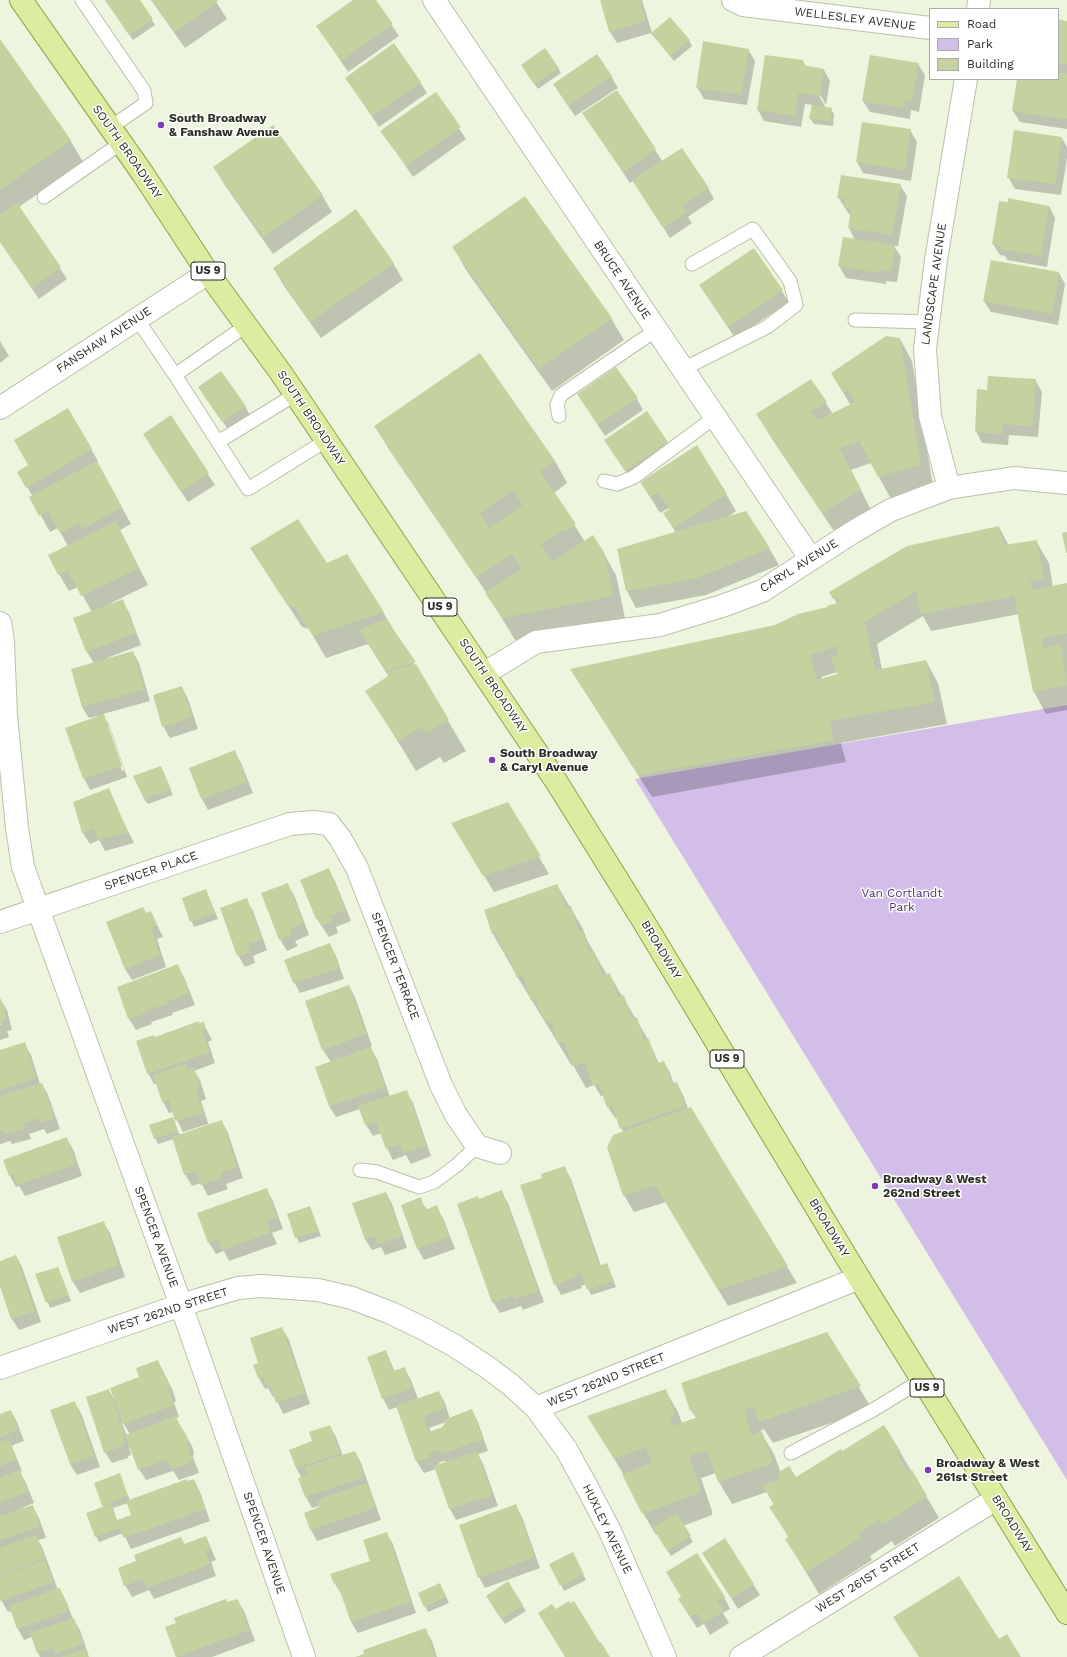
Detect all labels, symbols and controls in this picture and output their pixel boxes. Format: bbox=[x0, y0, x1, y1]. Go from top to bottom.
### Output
street label: WELLESLEY AVENUE bbox=[793, 4, 917, 34]
legend bbox=[929, 8, 1059, 80]
text: Road bbox=[967, 17, 996, 31]
text: Park bbox=[967, 37, 993, 51]
text: Building bbox=[967, 57, 1014, 71]
street label: SOUTH BROADWAY bbox=[89, 102, 165, 202]
place label: South Broadway & Fanshaw Avenue bbox=[169, 111, 279, 139]
marker: South Broadway & Fanshaw Avenue bbox=[156, 120, 166, 130]
street label: LANDSCAPE AVENUE bbox=[918, 222, 950, 346]
street label: BRUCE AVENUE bbox=[590, 238, 654, 322]
road number: US 9 bbox=[191, 262, 225, 280]
street label: FANSHAW AVENUE bbox=[54, 304, 154, 376]
street label: SOUTH BROADWAY bbox=[274, 368, 348, 468]
street label: CARYL AVENUE bbox=[757, 536, 841, 596]
road number: US 9 bbox=[423, 598, 457, 616]
street label: SOUTH BROADWAY bbox=[456, 636, 530, 736]
place label: South Broadway & Caryl Avenue bbox=[500, 746, 598, 774]
marker: South Broadway & Caryl Avenue bbox=[487, 755, 497, 765]
street label: SPENCER PLACE bbox=[103, 848, 199, 894]
park label: Van Cortlandt Park bbox=[862, 886, 942, 914]
street label: SPENCER TERRACE bbox=[368, 910, 422, 1022]
street label: BROADWAY bbox=[638, 918, 684, 982]
road number: US 9 bbox=[710, 1050, 744, 1068]
place label: Broadway & West 262nd Street bbox=[883, 1172, 986, 1200]
marker: Broadway & West 262nd Street bbox=[870, 1181, 880, 1191]
street label: SPENCER AVENUE bbox=[131, 1184, 181, 1290]
street label: BROADWAY bbox=[806, 1196, 852, 1260]
street label: WEST 262ND STREET bbox=[106, 1285, 230, 1337]
street label: WEST 262ND STREET bbox=[545, 1350, 667, 1410]
road number: US 9 bbox=[910, 1379, 944, 1397]
place label: Broadway & West 261st Street bbox=[936, 1456, 1039, 1484]
marker: Broadway & West 261st Street bbox=[923, 1465, 933, 1475]
street label: HUXLEY AVENUE bbox=[579, 1482, 635, 1576]
street label: SPENCER AVENUE bbox=[240, 1490, 288, 1596]
street label: BROADWAY bbox=[988, 1492, 1036, 1556]
street label: WEST 261ST STREET bbox=[813, 1540, 923, 1616]

